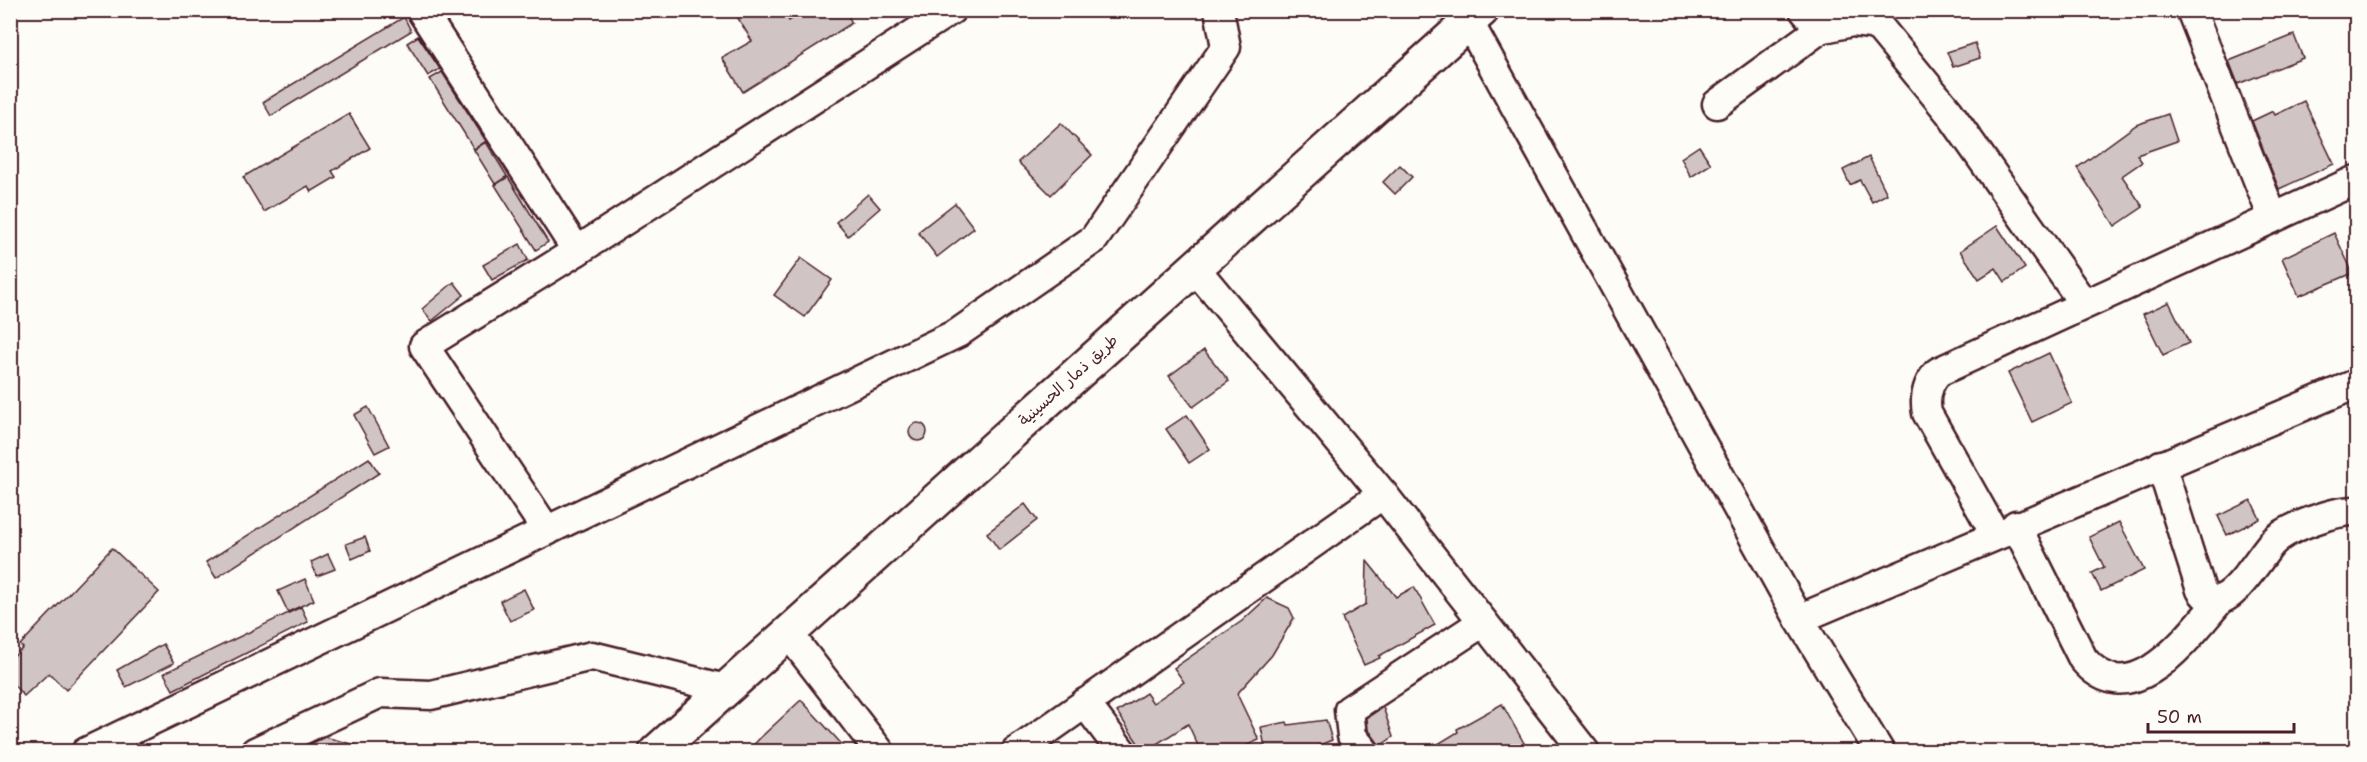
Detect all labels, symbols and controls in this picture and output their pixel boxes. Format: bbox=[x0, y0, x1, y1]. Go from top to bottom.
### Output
street label: طريق ذمار الحسينية bbox=[1014, 330, 1122, 430]
scale bar bbox=[2148, 696, 2294, 734]
text: 50 m bbox=[2157, 705, 2202, 729]

